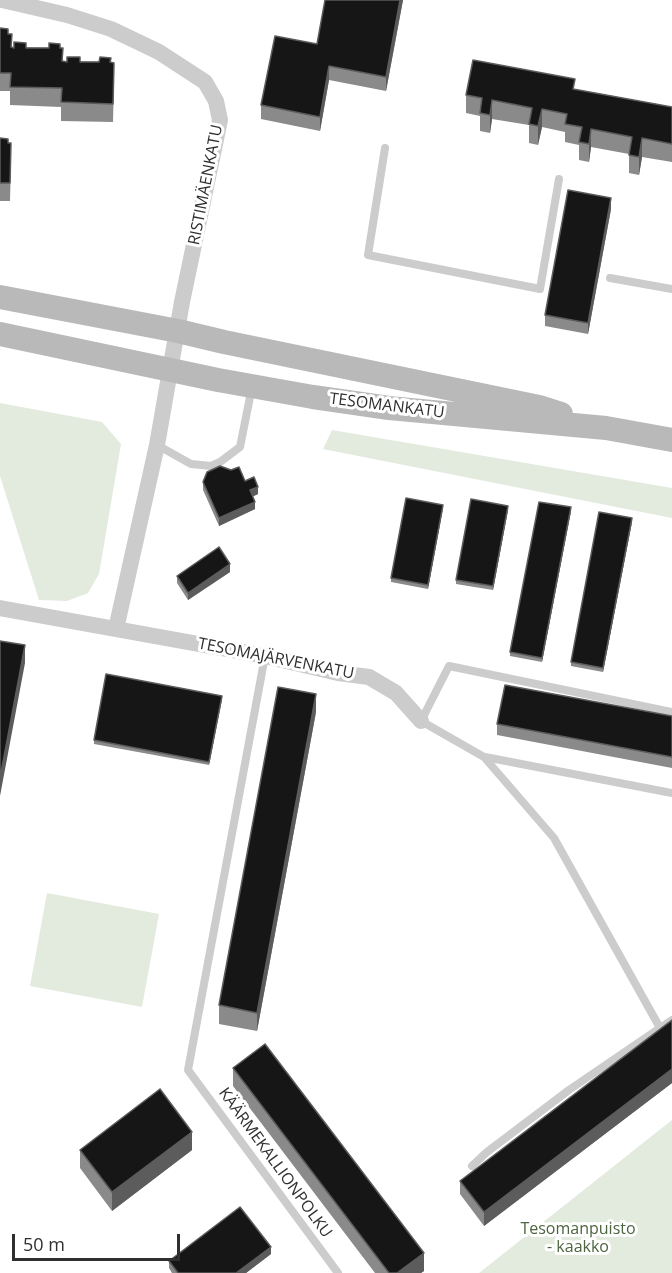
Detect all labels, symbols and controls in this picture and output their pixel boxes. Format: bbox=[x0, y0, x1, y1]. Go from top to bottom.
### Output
street label: RISTIMÄENKATU bbox=[185, 123, 227, 247]
street label: TESOMANKATU bbox=[328, 389, 446, 423]
street label: TESOMAJÄRVENKATU bbox=[196, 634, 356, 684]
street label: KÄÄRMEKALLIONPOLKU bbox=[214, 1084, 336, 1242]
park label: Tesomanpuisto - kaakko bbox=[520, 1219, 636, 1257]
scale bar bbox=[15, 1222, 183, 1260]
text: 50 m bbox=[23, 1232, 65, 1256]

